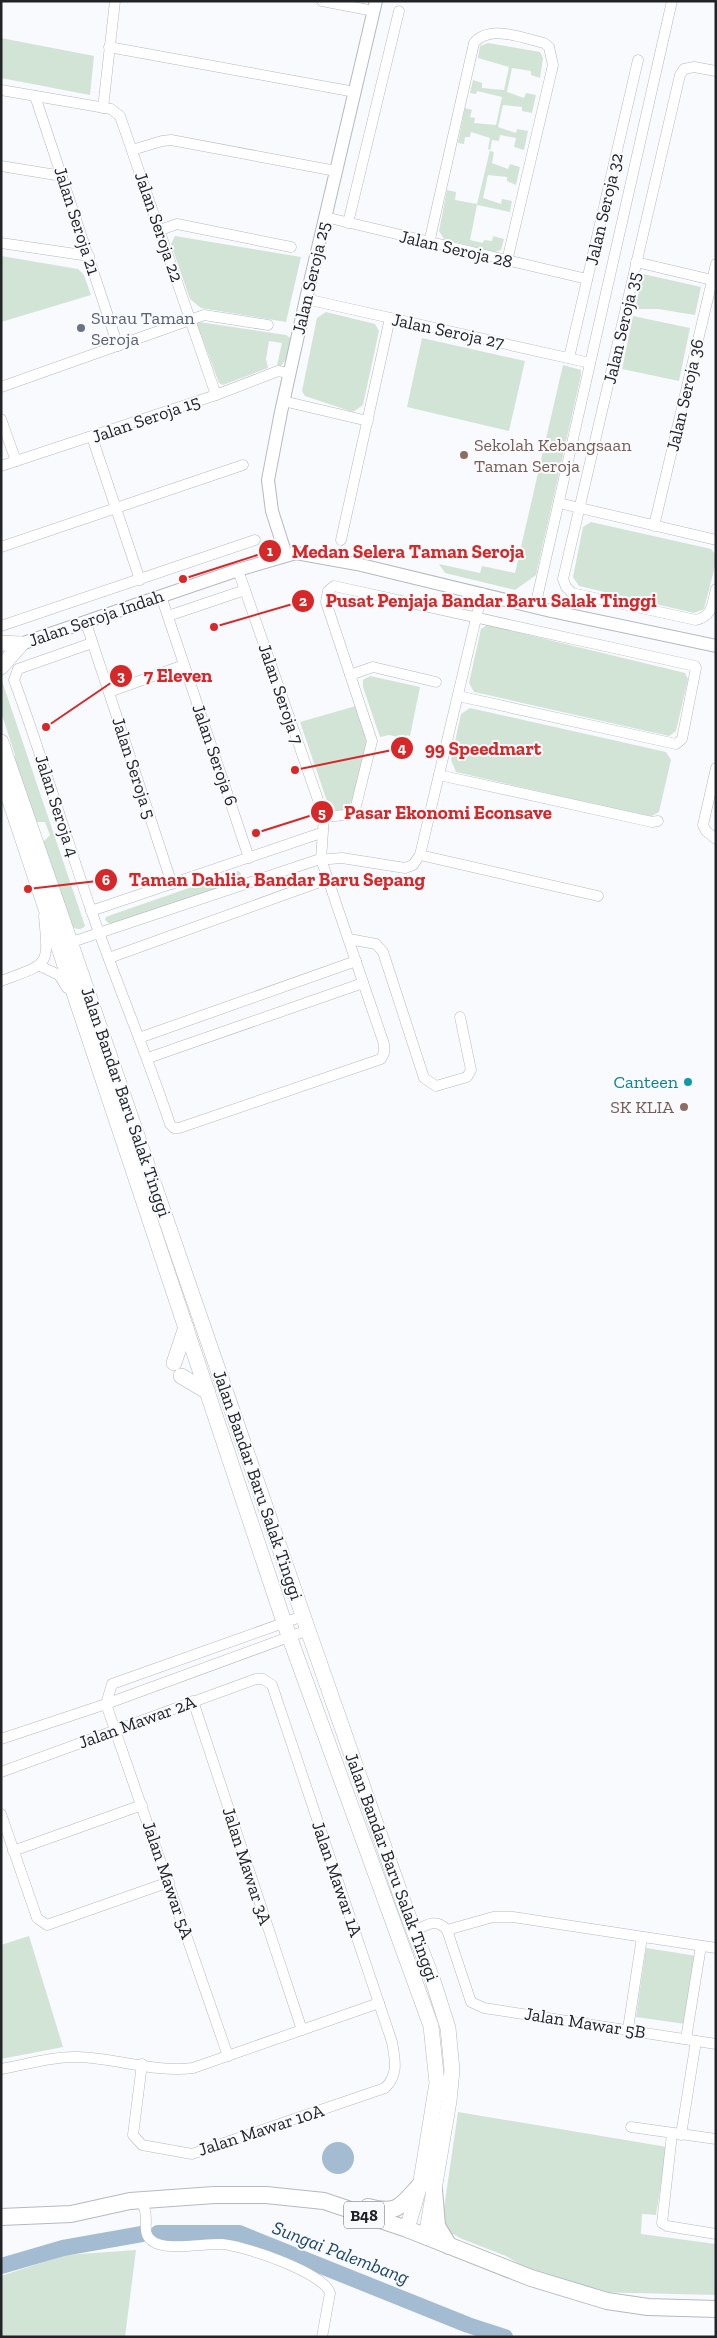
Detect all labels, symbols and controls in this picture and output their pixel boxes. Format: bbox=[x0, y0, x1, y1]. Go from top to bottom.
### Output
street label: Jalan Seroja 32 bbox=[580, 151, 628, 267]
street label: Jalan Seroja 21 bbox=[49, 164, 105, 278]
street label: Jalan Seroja 22 bbox=[130, 169, 188, 285]
street label: Jalan Seroja 25 bbox=[287, 220, 335, 336]
street label: Jalan Seroja 28 bbox=[397, 225, 515, 273]
street label: Jalan Seroja 35 bbox=[598, 270, 646, 386]
place label: Surau Taman Seroja bbox=[91, 307, 195, 350]
street label: Jalan Seroja 27 bbox=[390, 308, 507, 354]
marker: Surau Taman Seroja bbox=[75, 322, 87, 334]
street label: Jalan Seroja 36 bbox=[661, 337, 709, 453]
street label: Jalan Seroja 15 bbox=[89, 390, 203, 448]
place label: Sekolah Kebangsaan Taman Seroja bbox=[474, 434, 632, 477]
marker: Sekolah Kebangsaan Taman Seroja bbox=[458, 449, 470, 461]
callout: Medan Selera Taman Seroja bbox=[257, 534, 535, 568]
text: Medan Selera Taman Seroja bbox=[292, 540, 525, 563]
text: 1 bbox=[267, 542, 273, 560]
callout: Pusat Penjaja Bandar Baru Salak Tinggi bbox=[290, 584, 667, 618]
street label: Jalan Seroja Indah bbox=[26, 585, 166, 651]
text: Pusat Penjaja Bandar Baru Salak Tinggi bbox=[325, 589, 657, 612]
text: 2 bbox=[299, 592, 307, 610]
street label: Jalan Seroja 7 bbox=[254, 641, 309, 748]
callout: 7 Eleven bbox=[109, 659, 222, 693]
text: 7 Eleven bbox=[144, 664, 213, 687]
text: 3 bbox=[117, 667, 125, 685]
street label: Jalan Seroja 6 bbox=[187, 701, 243, 809]
street label: Jalan Seroja 5 bbox=[107, 714, 161, 822]
callout: 99 Speedmart bbox=[389, 731, 551, 765]
text: 99 Speedmart bbox=[425, 737, 542, 760]
text: 4 bbox=[398, 739, 407, 757]
street label: Jalan Seroja 4 bbox=[30, 752, 84, 860]
callout: Pasar Ekonomi Econsave bbox=[309, 795, 562, 829]
text: Pasar Ekonomi Econsave bbox=[344, 801, 552, 824]
text: 5 bbox=[318, 804, 326, 822]
callout: Taman Dahlia, Bandar Baru Sepang bbox=[94, 863, 436, 897]
text: Taman Dahlia, Bandar Baru Sepang bbox=[129, 868, 426, 891]
text: 6 bbox=[102, 871, 110, 889]
street label: Jalan Bandar Baru Salak Tinggi bbox=[76, 984, 176, 1220]
place label: Canteen bbox=[613, 1071, 679, 1093]
marker: Canteen bbox=[682, 1076, 694, 1088]
place label: SK KLIA bbox=[610, 1096, 674, 1118]
marker: SK KLIA bbox=[678, 1101, 690, 1113]
street label: Jalan Bandar Baru Salak Tinggi bbox=[208, 1367, 308, 1603]
street label: Jalan Mawar 2A bbox=[75, 1690, 199, 1753]
street label: Jalan Bandar Baru Salak Tinggi bbox=[340, 1750, 444, 1984]
street label: Jalan Mawar 3A bbox=[218, 1804, 277, 1928]
street label: Jalan Mawar 5A bbox=[138, 1818, 199, 1942]
street label: Jalan Mawar 1A bbox=[307, 1818, 367, 1940]
street label: Jalan Mawar 5B bbox=[523, 2003, 647, 2043]
street label: Jalan Mawar 10A bbox=[195, 2099, 327, 2161]
road number: B48 bbox=[344, 2202, 384, 2228]
water label: Sungai Palembang bbox=[269, 2216, 413, 2289]

